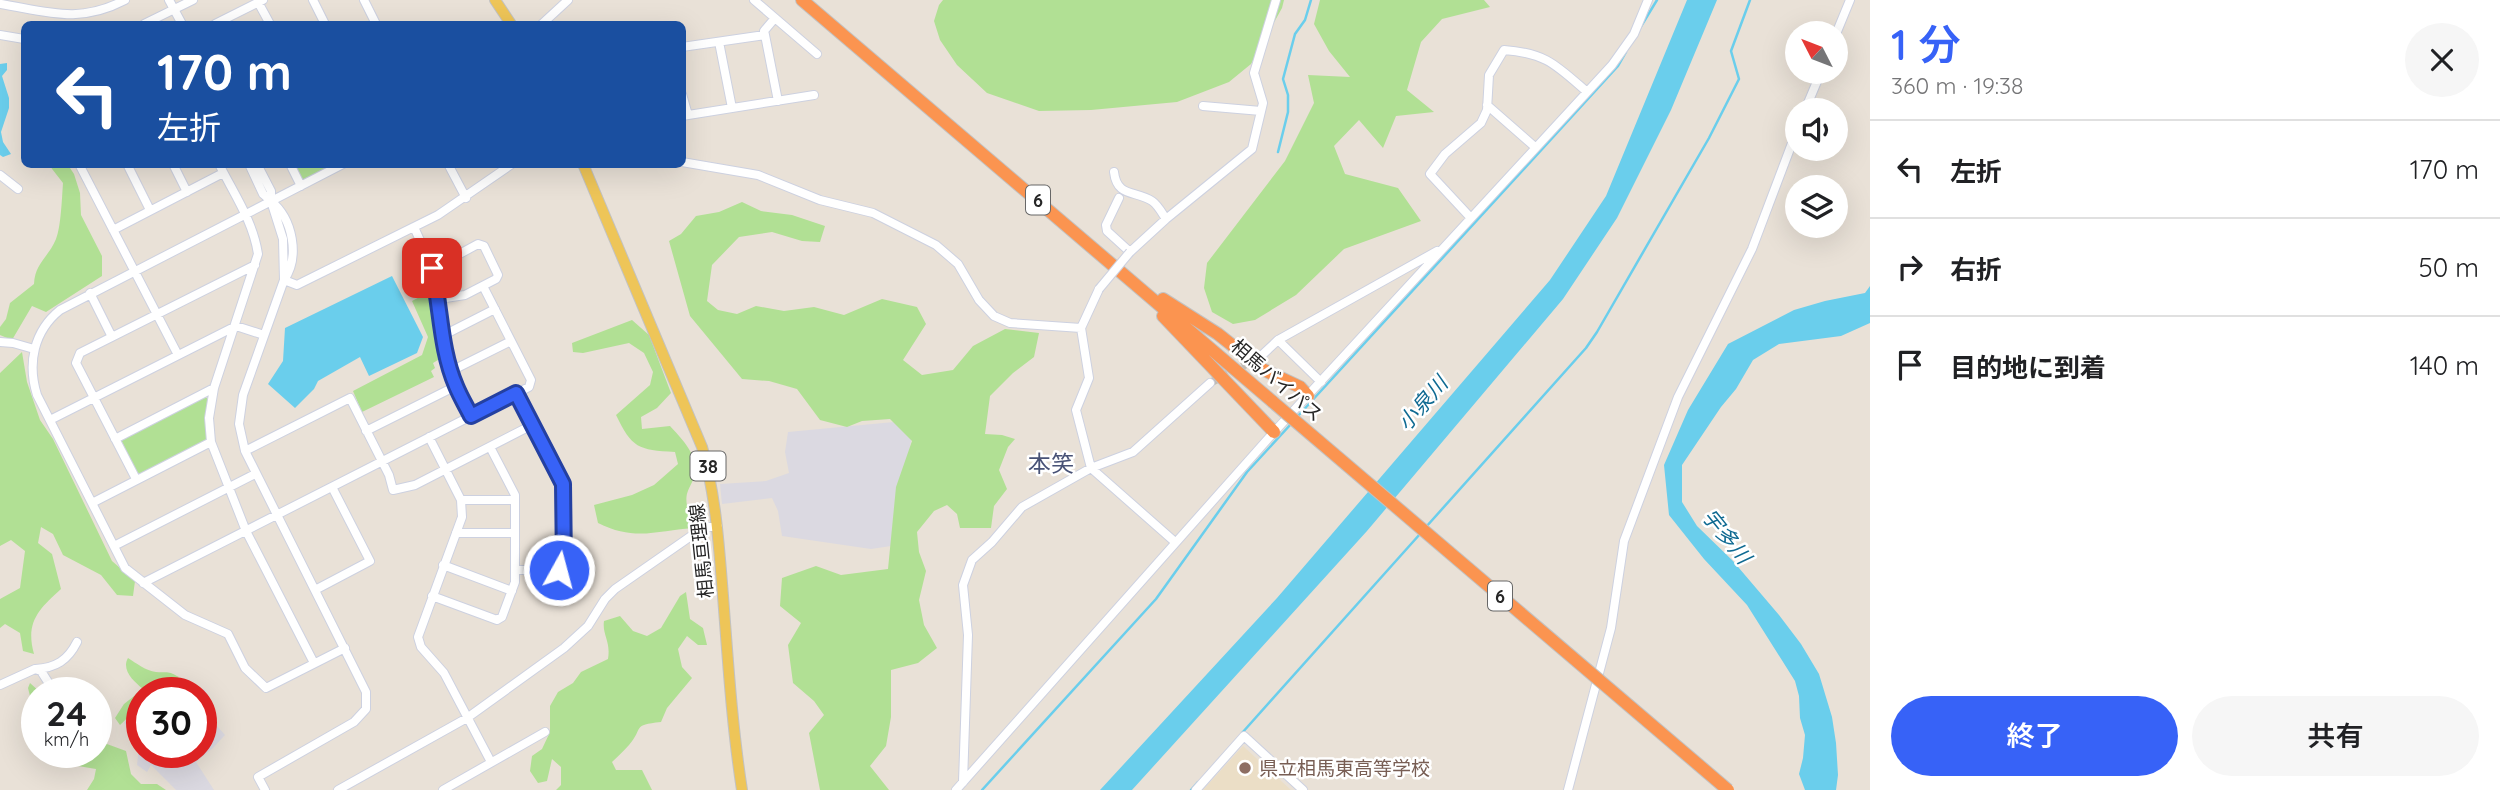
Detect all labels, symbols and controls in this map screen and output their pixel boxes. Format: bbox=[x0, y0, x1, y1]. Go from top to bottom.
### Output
text: 1 分 bbox=[1891, 18, 1961, 71]
north arrow bbox=[1785, 21, 1848, 84]
map controls bbox=[1785, 21, 1848, 238]
button: close bbox=[2405, 23, 2479, 97]
text: 170 m bbox=[157, 41, 292, 102]
icon: left bbox=[42, 49, 133, 140]
text: 360 m · 19:38 bbox=[1891, 71, 2024, 100]
button: sound bbox=[1785, 98, 1848, 161]
text: 左折 bbox=[157, 107, 221, 147]
icon: left bbox=[1891, 150, 1929, 188]
text: 170 m bbox=[2410, 153, 2479, 186]
text: 左折 bbox=[1950, 155, 2002, 188]
button: layers bbox=[1785, 175, 1848, 238]
road number: 6 bbox=[1026, 186, 1050, 215]
pin bbox=[402, 238, 462, 298]
icon: right bbox=[1891, 248, 1929, 286]
icon: arrive bbox=[413, 249, 451, 287]
text: 50 m bbox=[2419, 251, 2479, 284]
text: 右折 bbox=[1950, 253, 2002, 286]
street label: 相馬バイパス bbox=[1226, 334, 1328, 426]
icon: arrive bbox=[1891, 346, 1929, 384]
text: 140 m bbox=[2410, 349, 2479, 382]
text: 目的地に到着 bbox=[1950, 351, 2106, 384]
water label: 小泉川 bbox=[1392, 369, 1454, 435]
district label: 本笑 bbox=[1028, 449, 1074, 478]
road number: 38 bbox=[690, 452, 726, 480]
street label: 相馬亘理線 bbox=[684, 502, 718, 600]
water label: 宇多川 bbox=[1697, 503, 1758, 570]
position arrow bbox=[522, 533, 596, 607]
road number: 6 bbox=[1488, 582, 1512, 610]
speed limit sign: 30 bbox=[126, 677, 217, 768]
text: 24 bbox=[46, 691, 87, 735]
button: 終了 bbox=[1891, 696, 2178, 776]
button: 共有 bbox=[2192, 696, 2479, 776]
text: km/h bbox=[44, 728, 89, 751]
place label: 県立相馬東高等学校 bbox=[1259, 756, 1430, 780]
marker: 県立相馬東高等学校 bbox=[1237, 760, 1253, 776]

